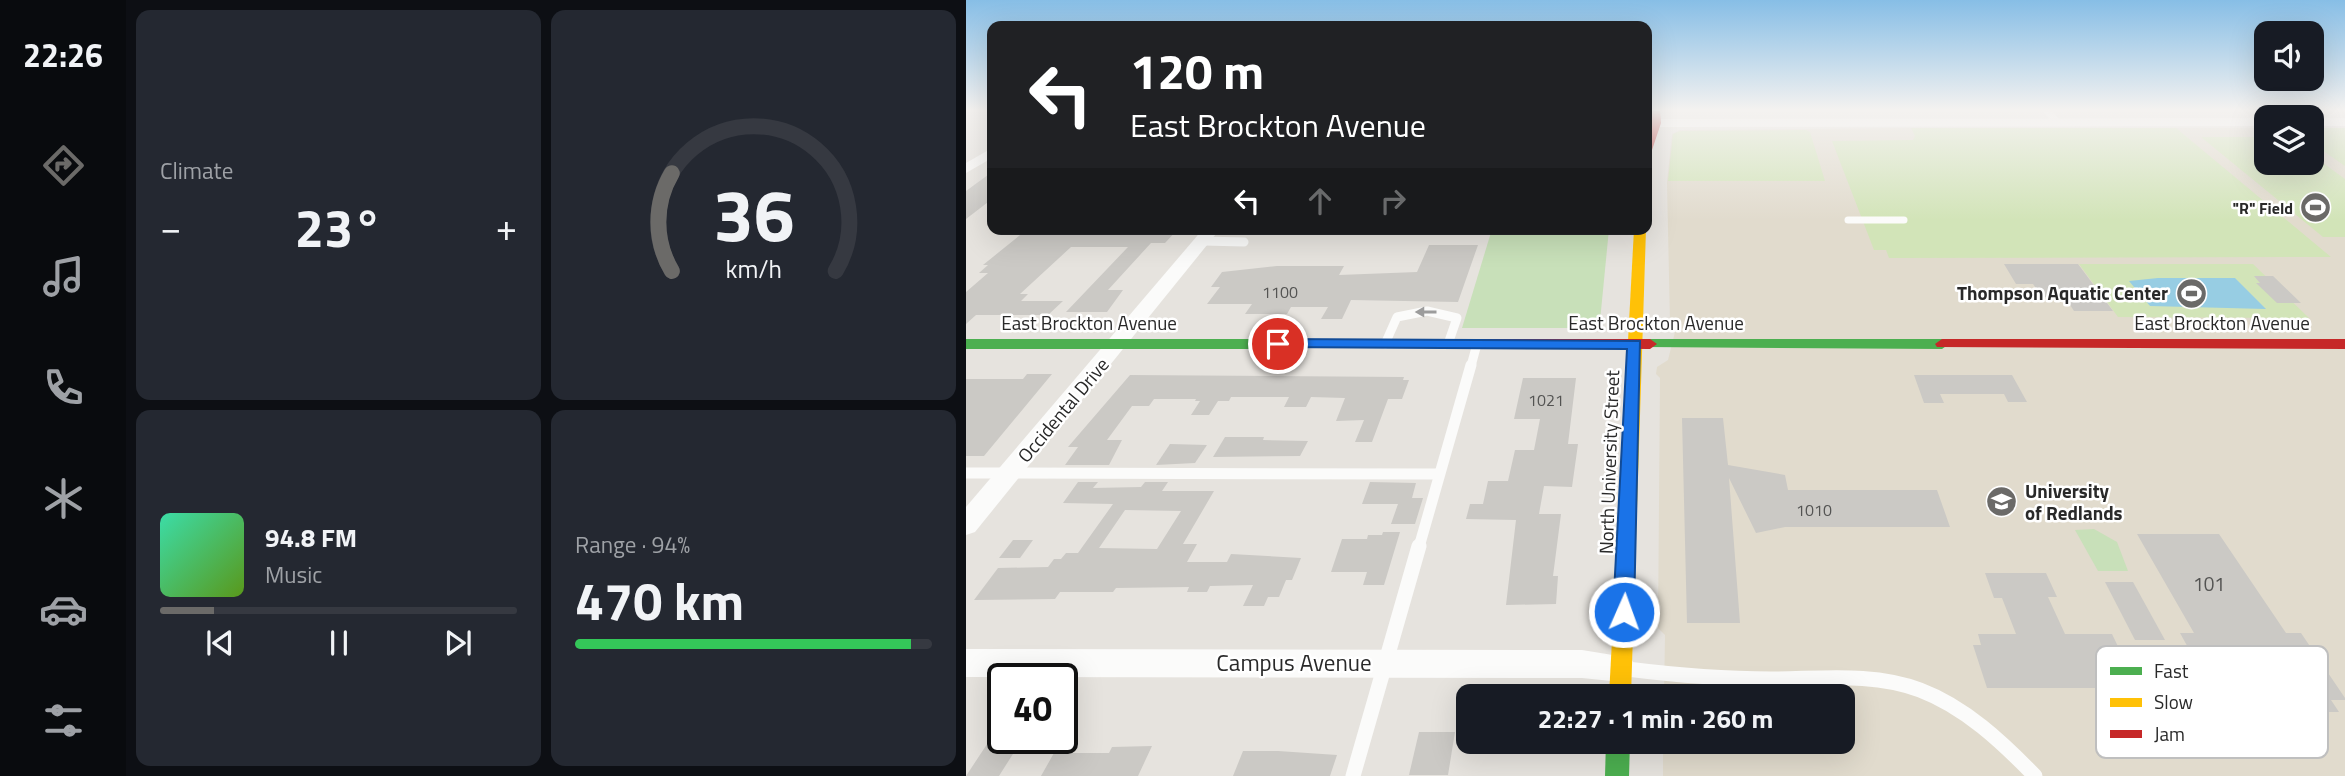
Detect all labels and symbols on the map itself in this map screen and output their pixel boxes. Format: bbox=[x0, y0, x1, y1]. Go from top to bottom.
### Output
sports icon: "R" Field bbox=[2299, 191, 2333, 225]
place label: "R" Field bbox=[2233, 196, 2293, 220]
sports icon: Thompson Aquatic Center bbox=[2174, 276, 2208, 310]
place label: Thompson Aquatic Center bbox=[1957, 278, 2168, 307]
house number: 1100 bbox=[1262, 280, 1298, 304]
one-way arrow bbox=[1415, 306, 1437, 318]
street label: East Brockton Avenue bbox=[1001, 308, 1177, 337]
street label: East Brockton Avenue bbox=[1568, 308, 1744, 337]
street label: East Brockton Avenue bbox=[2134, 308, 2310, 337]
pin bbox=[1248, 314, 1308, 374]
street label: Occidental Drive bbox=[1010, 351, 1115, 469]
street label: North University Street bbox=[1591, 369, 1626, 555]
house number: 1021 bbox=[1528, 388, 1564, 412]
place label: University of Redlands bbox=[2025, 476, 2123, 527]
school or university icon: University of Redlands bbox=[1985, 485, 2019, 519]
house number: 1010 bbox=[1796, 498, 1832, 522]
house number: 101 bbox=[2193, 569, 2225, 598]
position arrow bbox=[1587, 575, 1661, 649]
street label: Campus Avenue bbox=[1216, 645, 1372, 680]
legend bbox=[2096, 646, 2328, 758]
text: Fast bbox=[2154, 656, 2189, 685]
speed limit sign: 40 bbox=[987, 663, 1078, 754]
text: Slow bbox=[2154, 687, 2193, 716]
text: Jam bbox=[2154, 719, 2185, 748]

